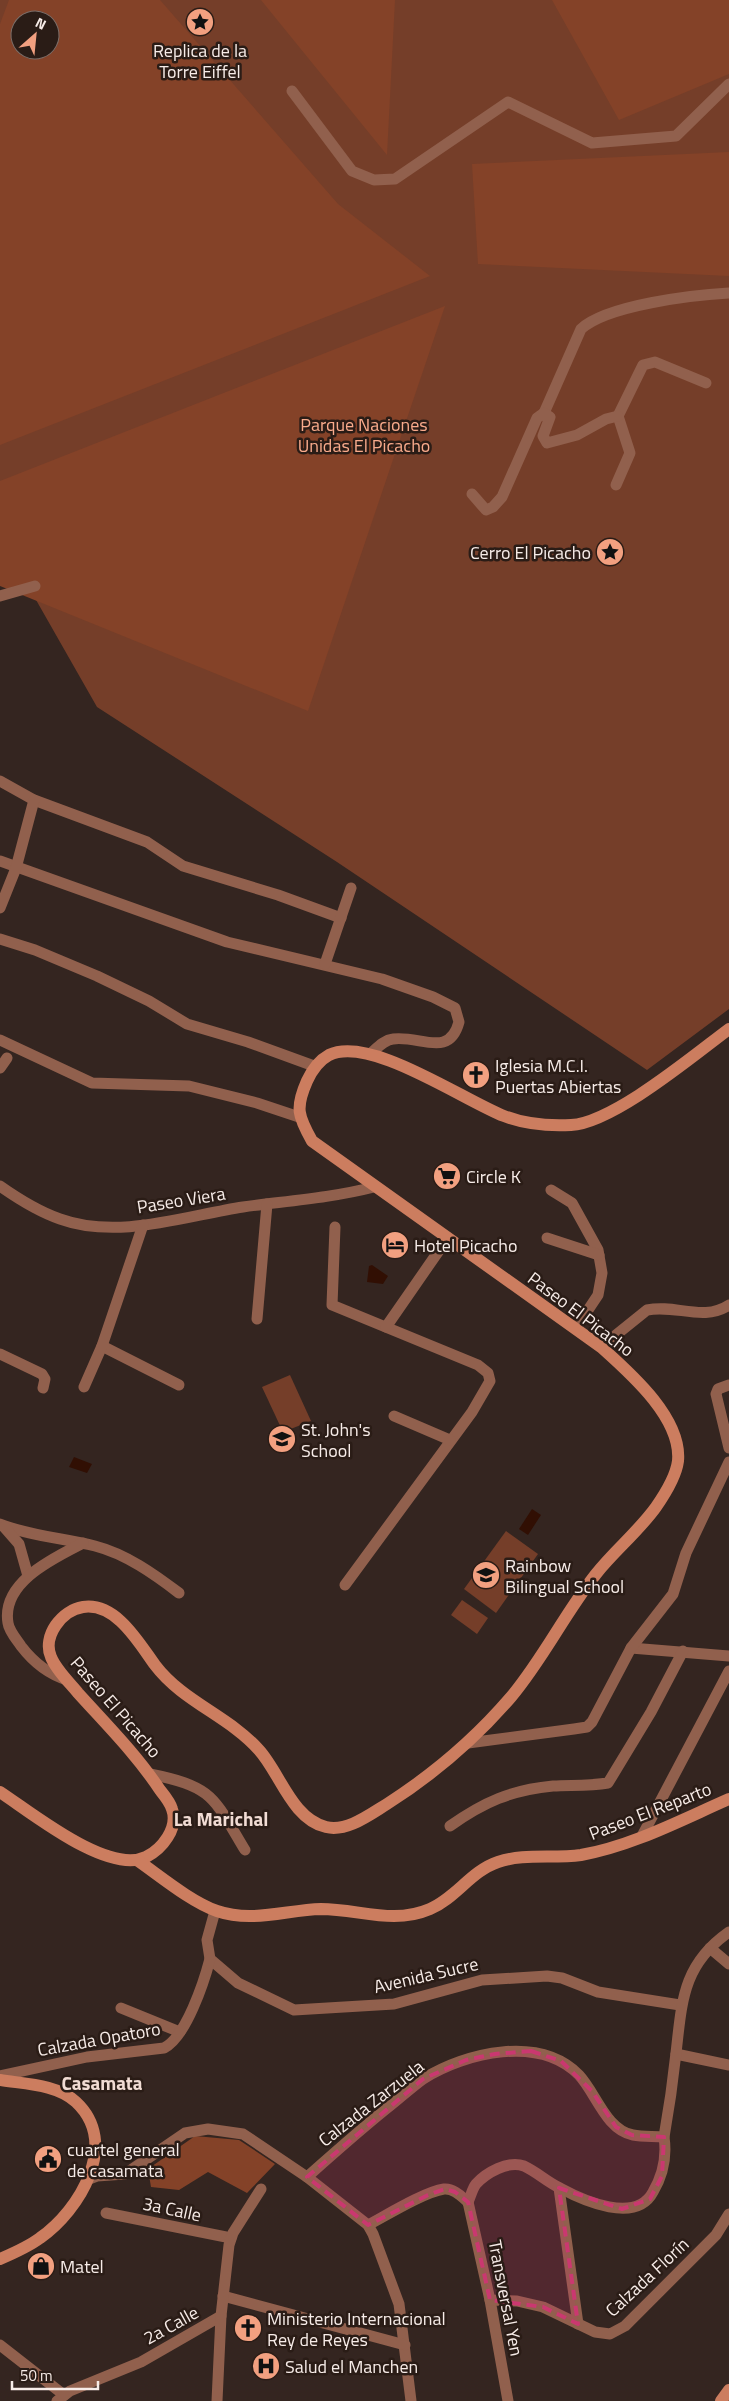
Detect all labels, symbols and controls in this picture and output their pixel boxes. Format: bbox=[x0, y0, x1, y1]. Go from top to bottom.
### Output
place icon: Replica de la Torre Eiffel bbox=[185, 7, 215, 37]
north arrow bbox=[10, 10, 60, 60]
text: N bbox=[32, 11, 50, 35]
place label: Replica de la Torre Eiffel bbox=[153, 37, 247, 85]
park label: Parque Naciones Unidas El Picacho bbox=[298, 411, 430, 459]
place icon: Cerro El Picacho bbox=[595, 537, 625, 567]
place label: Cerro El Picacho bbox=[470, 539, 591, 566]
place label: Iglesia M.C.I. Puertas Abiertas bbox=[495, 1052, 621, 1100]
church icon: Iglesia M.C.I. Puertas Abiertas bbox=[461, 1060, 491, 1090]
supermarket icon: Circle K bbox=[432, 1161, 462, 1191]
place label: Circle K bbox=[466, 1163, 521, 1190]
street label: Paseo Viera bbox=[135, 1180, 227, 1220]
hotel icon: Hotel Picacho bbox=[380, 1230, 410, 1260]
place label: Hotel Picacho bbox=[414, 1232, 518, 1259]
street label: Paseo El Picacho bbox=[522, 1265, 640, 1363]
place label: St. John's School bbox=[301, 1416, 371, 1464]
school or university icon: St. John's School bbox=[267, 1424, 297, 1454]
place label: Rainbow Bilingual School bbox=[505, 1552, 624, 1600]
school or university icon: Rainbow Bilingual School bbox=[471, 1560, 501, 1590]
street label: Paseo El Picacho bbox=[64, 1650, 168, 1764]
street label: Paseo El Reparto bbox=[585, 1775, 715, 1847]
district label: La Marichal bbox=[174, 1804, 268, 1833]
street label: Avenida Sucre bbox=[371, 1950, 481, 2000]
street label: Calzada Opatoro bbox=[35, 2015, 163, 2063]
street label: Calzada Zarzuela bbox=[312, 2053, 430, 2153]
district label: Casamata bbox=[62, 2068, 143, 2097]
place label: cuartel general de casamata bbox=[67, 2136, 180, 2184]
public building icon: cuartel general de casamata bbox=[33, 2144, 63, 2174]
street label: 3a Calle bbox=[140, 2190, 204, 2228]
street label: Calzada Florín bbox=[599, 2231, 695, 2323]
street label: Transversal Yen bbox=[482, 2238, 530, 2358]
shop icon: Matel bbox=[26, 2251, 56, 2281]
place label: Matel bbox=[60, 2253, 104, 2280]
street label: 2a Calle bbox=[139, 2299, 203, 2351]
place label: Ministerio Internacional Rey de Reyes bbox=[267, 2305, 446, 2353]
church icon: Ministerio Internacional Rey de Reyes bbox=[233, 2313, 263, 2343]
hospital icon: Salud el Manchen bbox=[251, 2351, 281, 2381]
place label: Salud el Manchen bbox=[285, 2353, 418, 2380]
scale bar bbox=[12, 2358, 99, 2390]
text: 50 m bbox=[20, 2364, 53, 2387]

